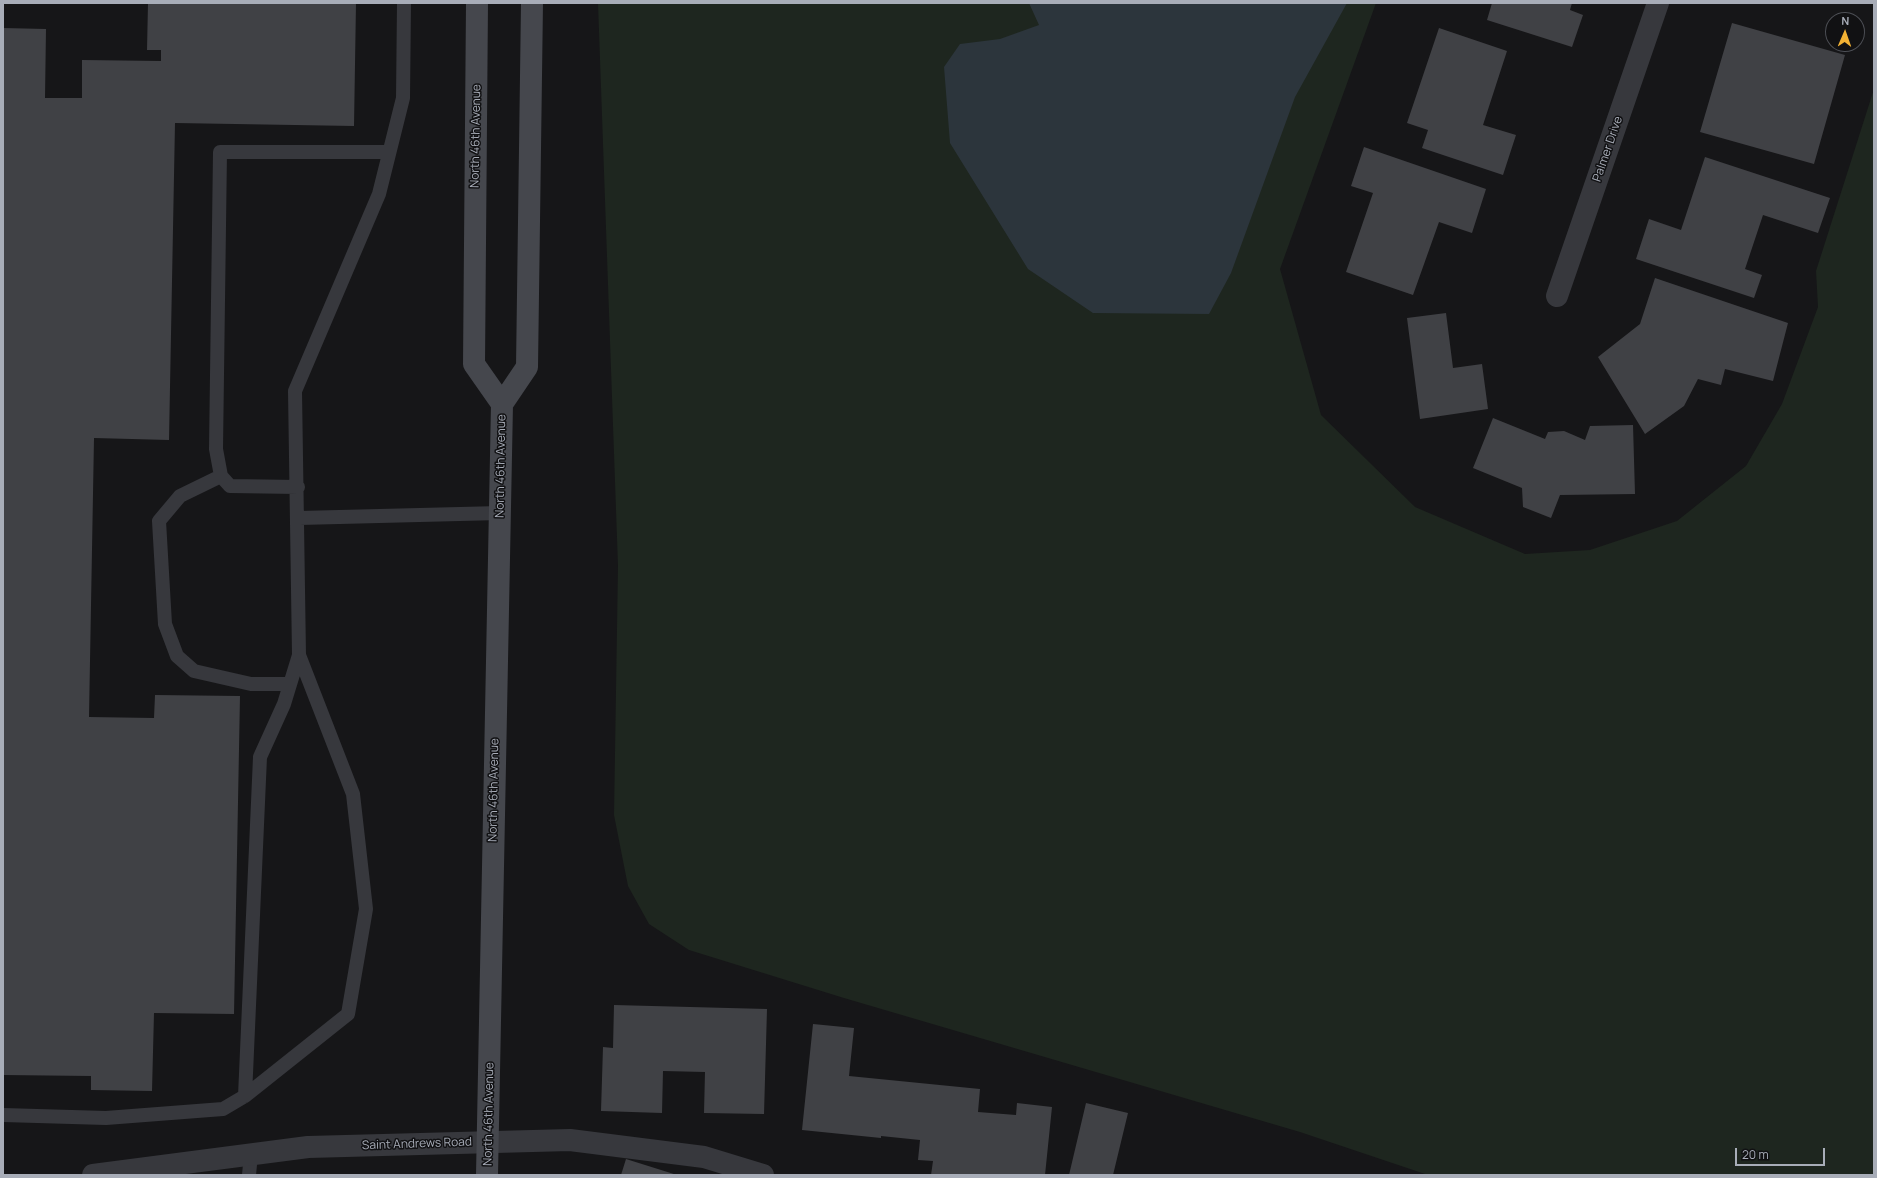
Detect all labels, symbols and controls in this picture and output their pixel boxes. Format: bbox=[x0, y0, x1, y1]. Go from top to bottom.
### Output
north arrow bbox=[1825, 12, 1865, 52]
text: N bbox=[1841, 13, 1850, 28]
street label: North 46th Avenue bbox=[468, 84, 484, 188]
street label: Palmer Drive bbox=[1590, 114, 1626, 184]
street label: North 46th Avenue bbox=[493, 414, 509, 518]
street label: North 46th Avenue bbox=[486, 738, 502, 842]
street label: North 46th Avenue bbox=[481, 1062, 497, 1166]
street label: Saint Andrews Road bbox=[362, 1135, 472, 1153]
scale bar bbox=[1737, 1140, 1827, 1166]
text: 20 m bbox=[1742, 1146, 1769, 1163]

